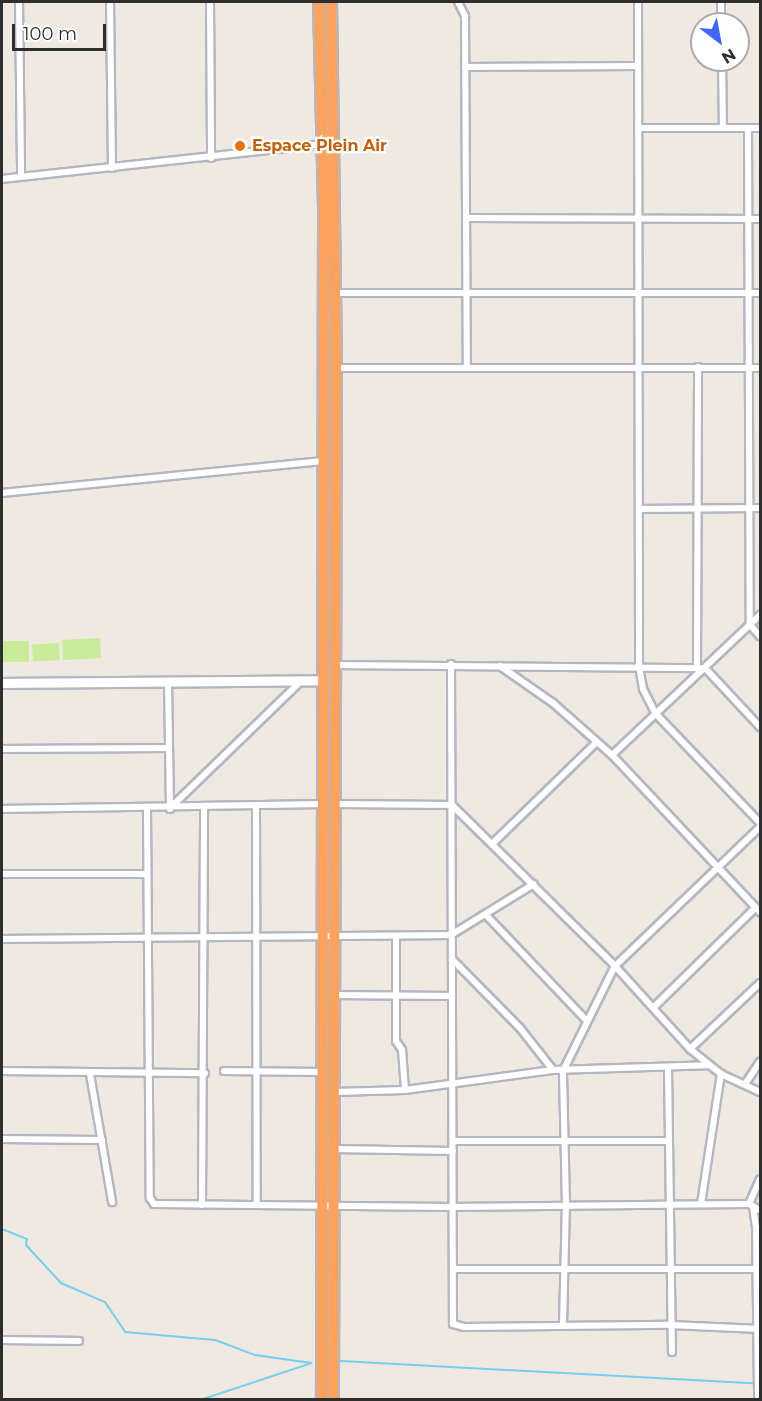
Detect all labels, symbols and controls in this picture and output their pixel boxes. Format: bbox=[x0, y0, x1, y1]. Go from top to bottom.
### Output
scale bar bbox=[15, 12, 110, 50]
north arrow bbox=[690, 12, 750, 72]
text: 100 m bbox=[23, 23, 77, 45]
text: N bbox=[718, 45, 739, 67]
place label: Espace Plein Air bbox=[252, 136, 387, 156]
marker: Espace Plein Air bbox=[233, 139, 247, 153]

